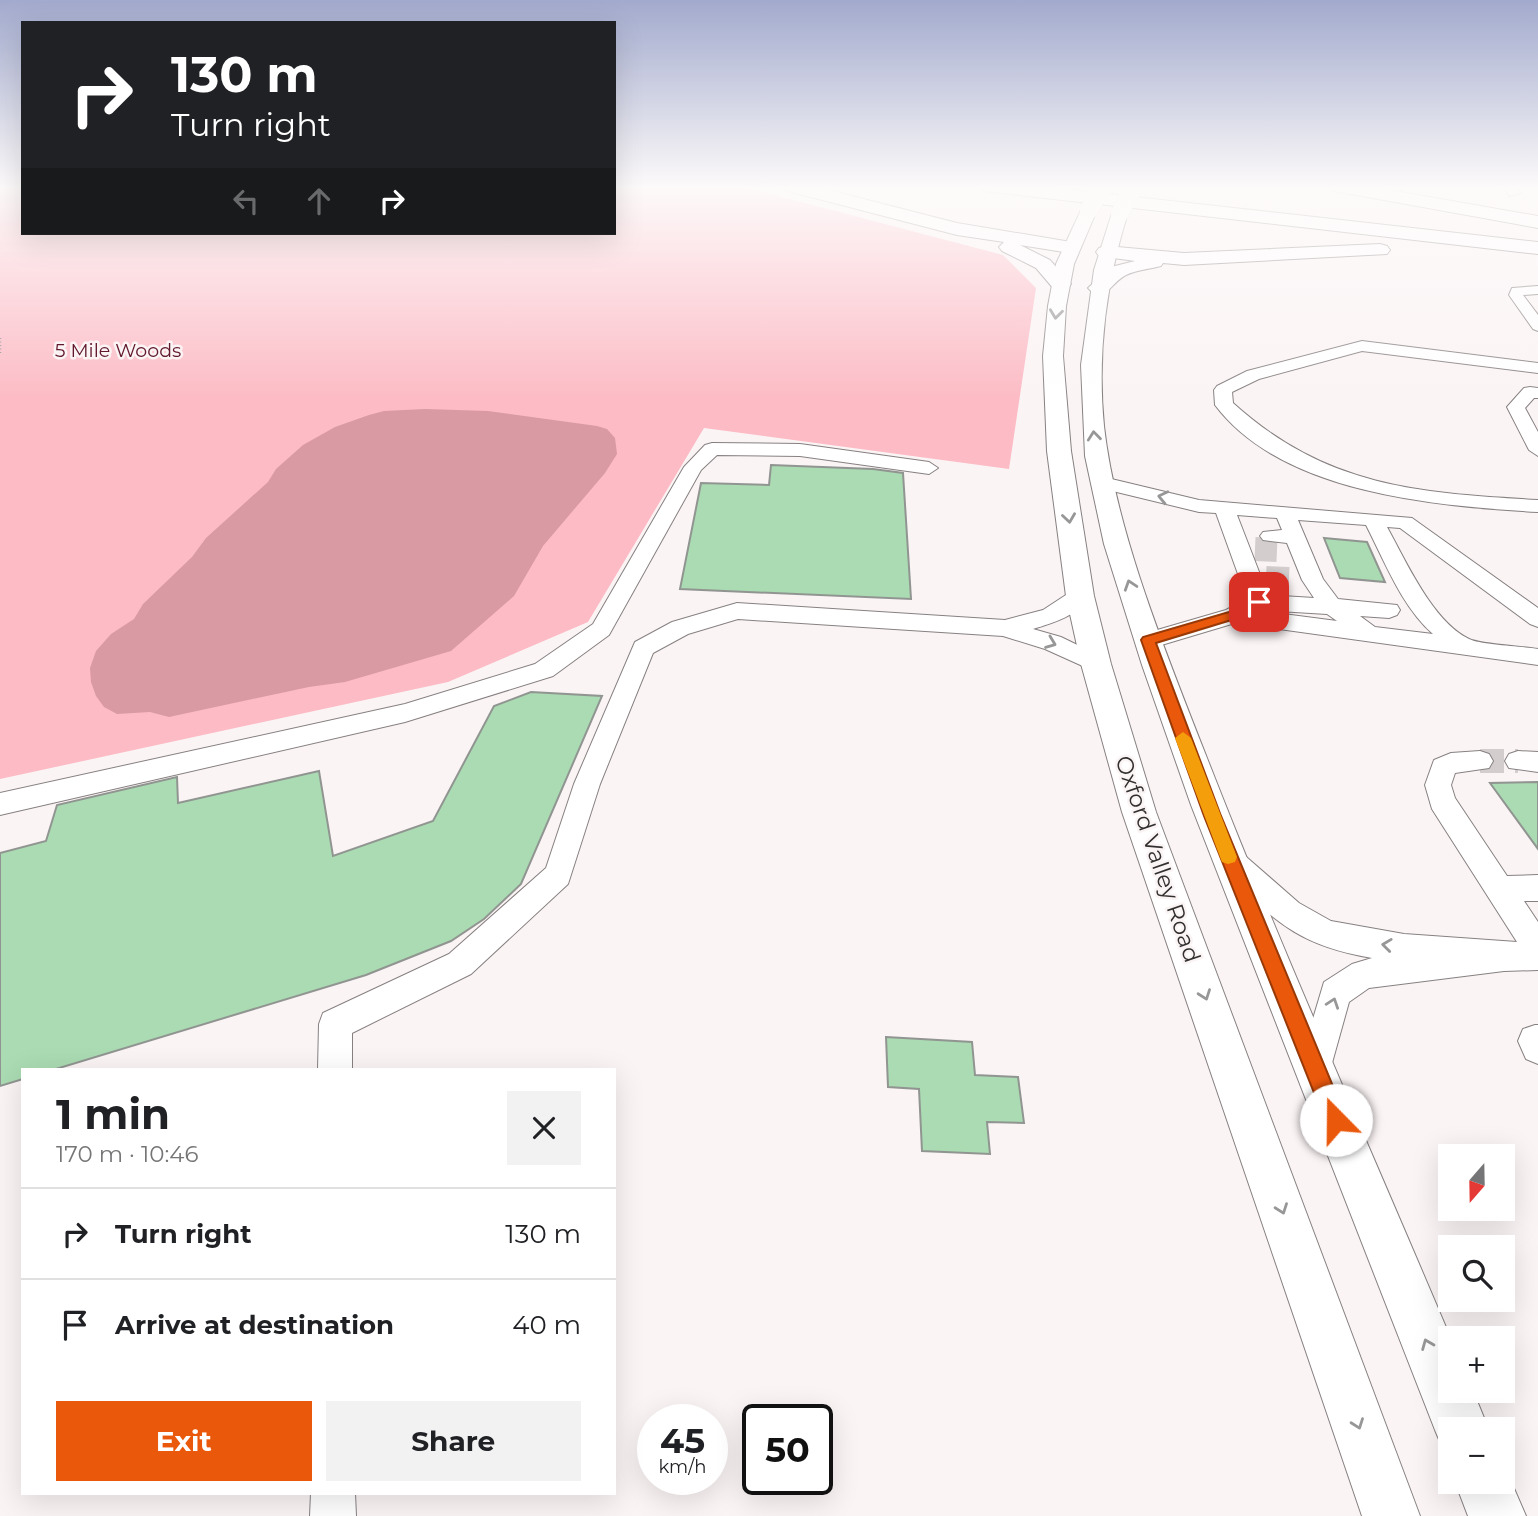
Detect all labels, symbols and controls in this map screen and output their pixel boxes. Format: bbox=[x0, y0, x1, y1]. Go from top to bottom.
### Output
text: 130 m bbox=[171, 45, 318, 104]
icon: right bbox=[56, 49, 147, 140]
text: Turn right bbox=[171, 105, 331, 144]
icon: left bbox=[227, 182, 265, 220]
icon: ahead bbox=[300, 182, 338, 220]
icon: right bbox=[373, 182, 411, 220]
one-way arrow bbox=[1048, 308, 1063, 320]
park label: 5 Mile Woods bbox=[55, 339, 181, 362]
one-way arrow bbox=[1087, 430, 1102, 442]
one-way arrow bbox=[1157, 491, 1169, 505]
one-way arrow bbox=[1061, 513, 1076, 524]
pin bbox=[1229, 572, 1289, 632]
one-way arrow bbox=[1123, 579, 1138, 591]
icon: arrive bbox=[1240, 583, 1278, 621]
one-way arrow bbox=[1045, 635, 1057, 649]
street label: Oxford Valley Road bbox=[1109, 752, 1207, 966]
one-way arrow bbox=[1381, 938, 1392, 953]
one-way arrow bbox=[1197, 989, 1211, 1001]
one-way arrow bbox=[1325, 997, 1340, 1010]
position arrow bbox=[1299, 1083, 1373, 1157]
text: 1 min bbox=[56, 1088, 170, 1140]
button: close bbox=[507, 1091, 581, 1165]
text: 170 m · 10:46 bbox=[56, 1140, 199, 1168]
north arrow bbox=[1438, 1144, 1516, 1222]
map controls bbox=[1438, 1144, 1515, 1494]
one-way arrow bbox=[1273, 1203, 1287, 1215]
icon: right bbox=[56, 1215, 94, 1253]
text: Turn right bbox=[115, 1218, 251, 1250]
text: 130 m bbox=[505, 1218, 581, 1250]
button: search bbox=[1438, 1235, 1515, 1312]
icon: arrive bbox=[56, 1306, 94, 1344]
text: Arrive at destination bbox=[115, 1309, 394, 1341]
text: 40 m bbox=[512, 1309, 581, 1341]
button: + bbox=[1438, 1326, 1515, 1403]
one-way arrow bbox=[1421, 1338, 1435, 1350]
button: Exit bbox=[56, 1401, 312, 1481]
button: Share bbox=[326, 1401, 581, 1481]
speed limit sign: 50 bbox=[742, 1404, 833, 1495]
one-way arrow bbox=[1350, 1417, 1364, 1429]
button: − bbox=[1438, 1417, 1515, 1494]
text: 45 bbox=[660, 1419, 705, 1462]
text: km/h bbox=[658, 1456, 707, 1478]

